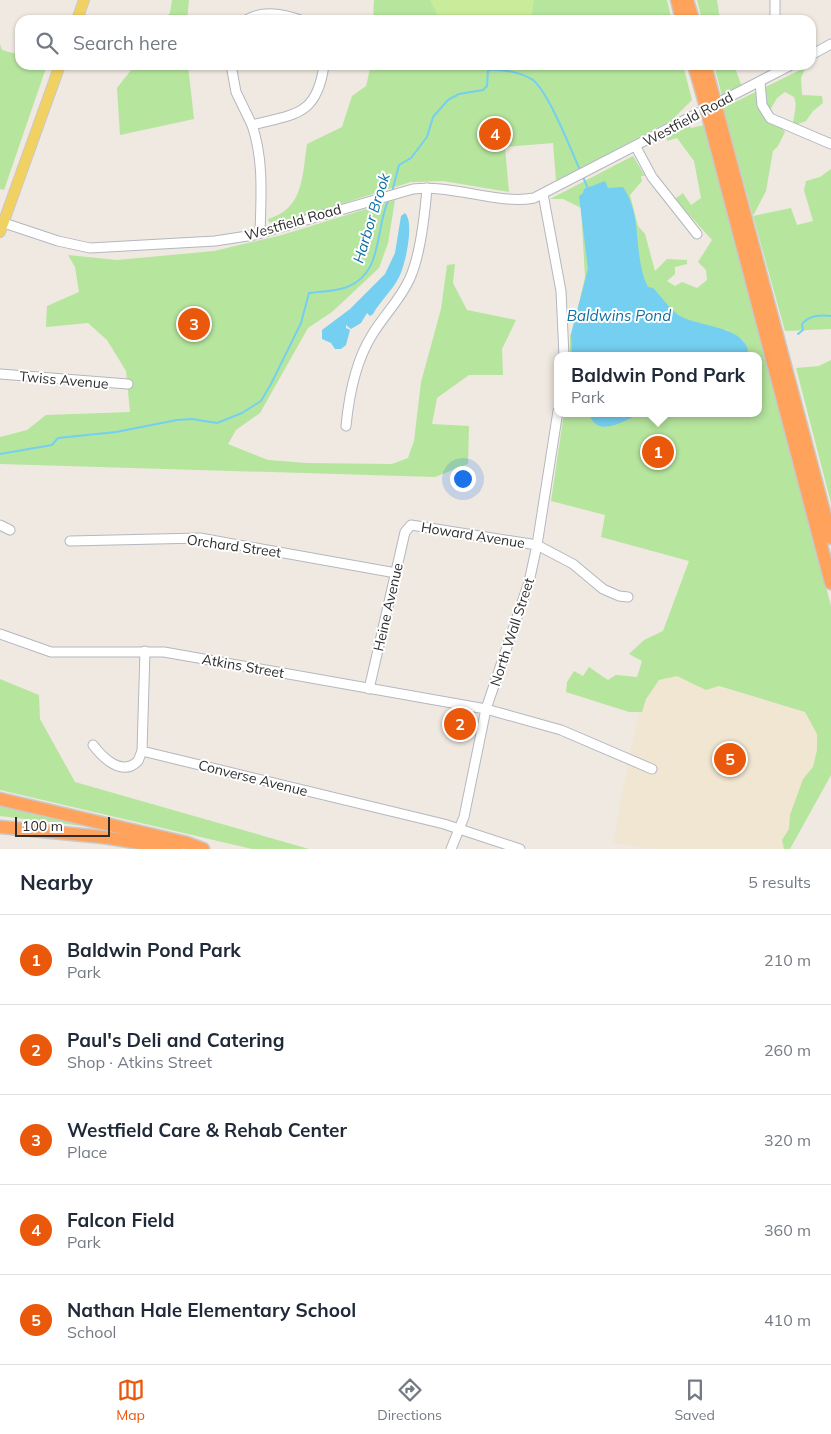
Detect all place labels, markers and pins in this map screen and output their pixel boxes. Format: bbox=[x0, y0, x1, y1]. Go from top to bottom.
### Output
pin: 4 bbox=[479, 115, 511, 153]
pin: 3 bbox=[178, 305, 210, 343]
pin: 1 bbox=[642, 433, 674, 471]
pin: 2 bbox=[444, 705, 476, 743]
pin: 5 bbox=[714, 740, 746, 778]

